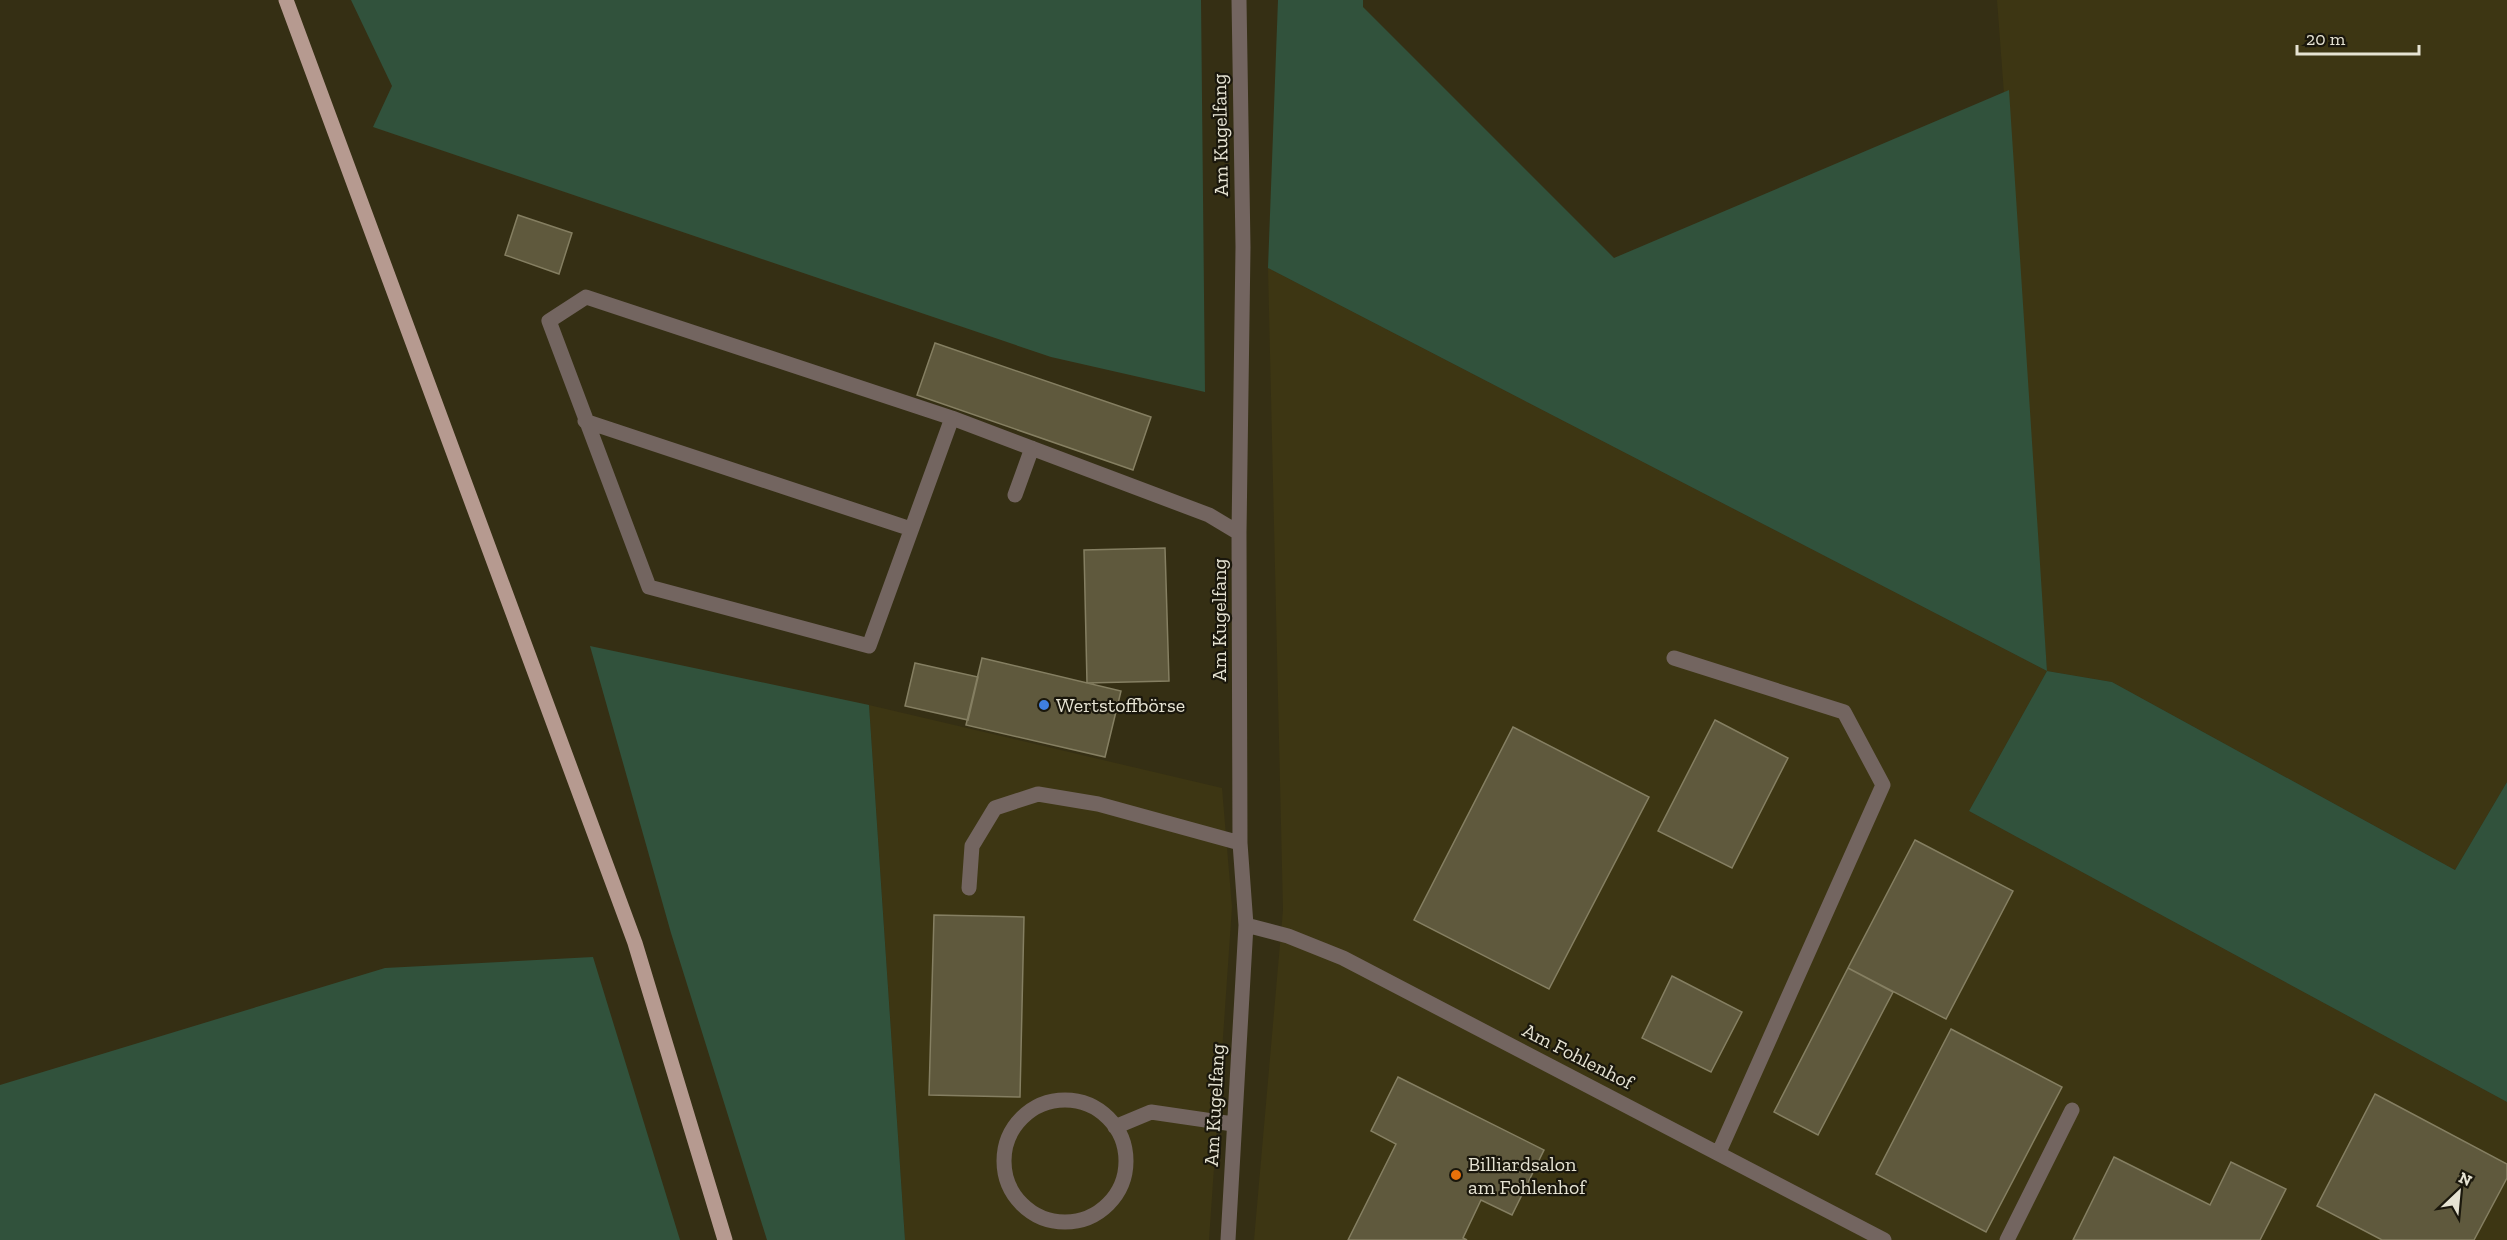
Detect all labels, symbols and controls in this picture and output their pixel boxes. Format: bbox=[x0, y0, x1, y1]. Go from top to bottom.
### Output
scale bar bbox=[2297, 18, 2418, 56]
text: 20 m bbox=[2306, 28, 2346, 50]
street label: Am Kugelfang bbox=[1207, 73, 1233, 197]
street label: Am Kugelfang bbox=[1207, 559, 1231, 681]
place label: Wertstoffbörse bbox=[1056, 693, 1185, 717]
marker: Wertstoffbörse bbox=[1037, 698, 1051, 712]
street label: Am Fohlenhof bbox=[1519, 1018, 1639, 1095]
street label: Am Kugelfang bbox=[1199, 1043, 1229, 1167]
place label: Billiardsalon am Fohlenhof bbox=[1468, 1152, 1587, 1199]
north arrow bbox=[2429, 1162, 2489, 1222]
marker: Billiardsalon am Fohlenhof bbox=[1449, 1168, 1463, 1182]
text: N bbox=[2456, 1168, 2475, 1190]

